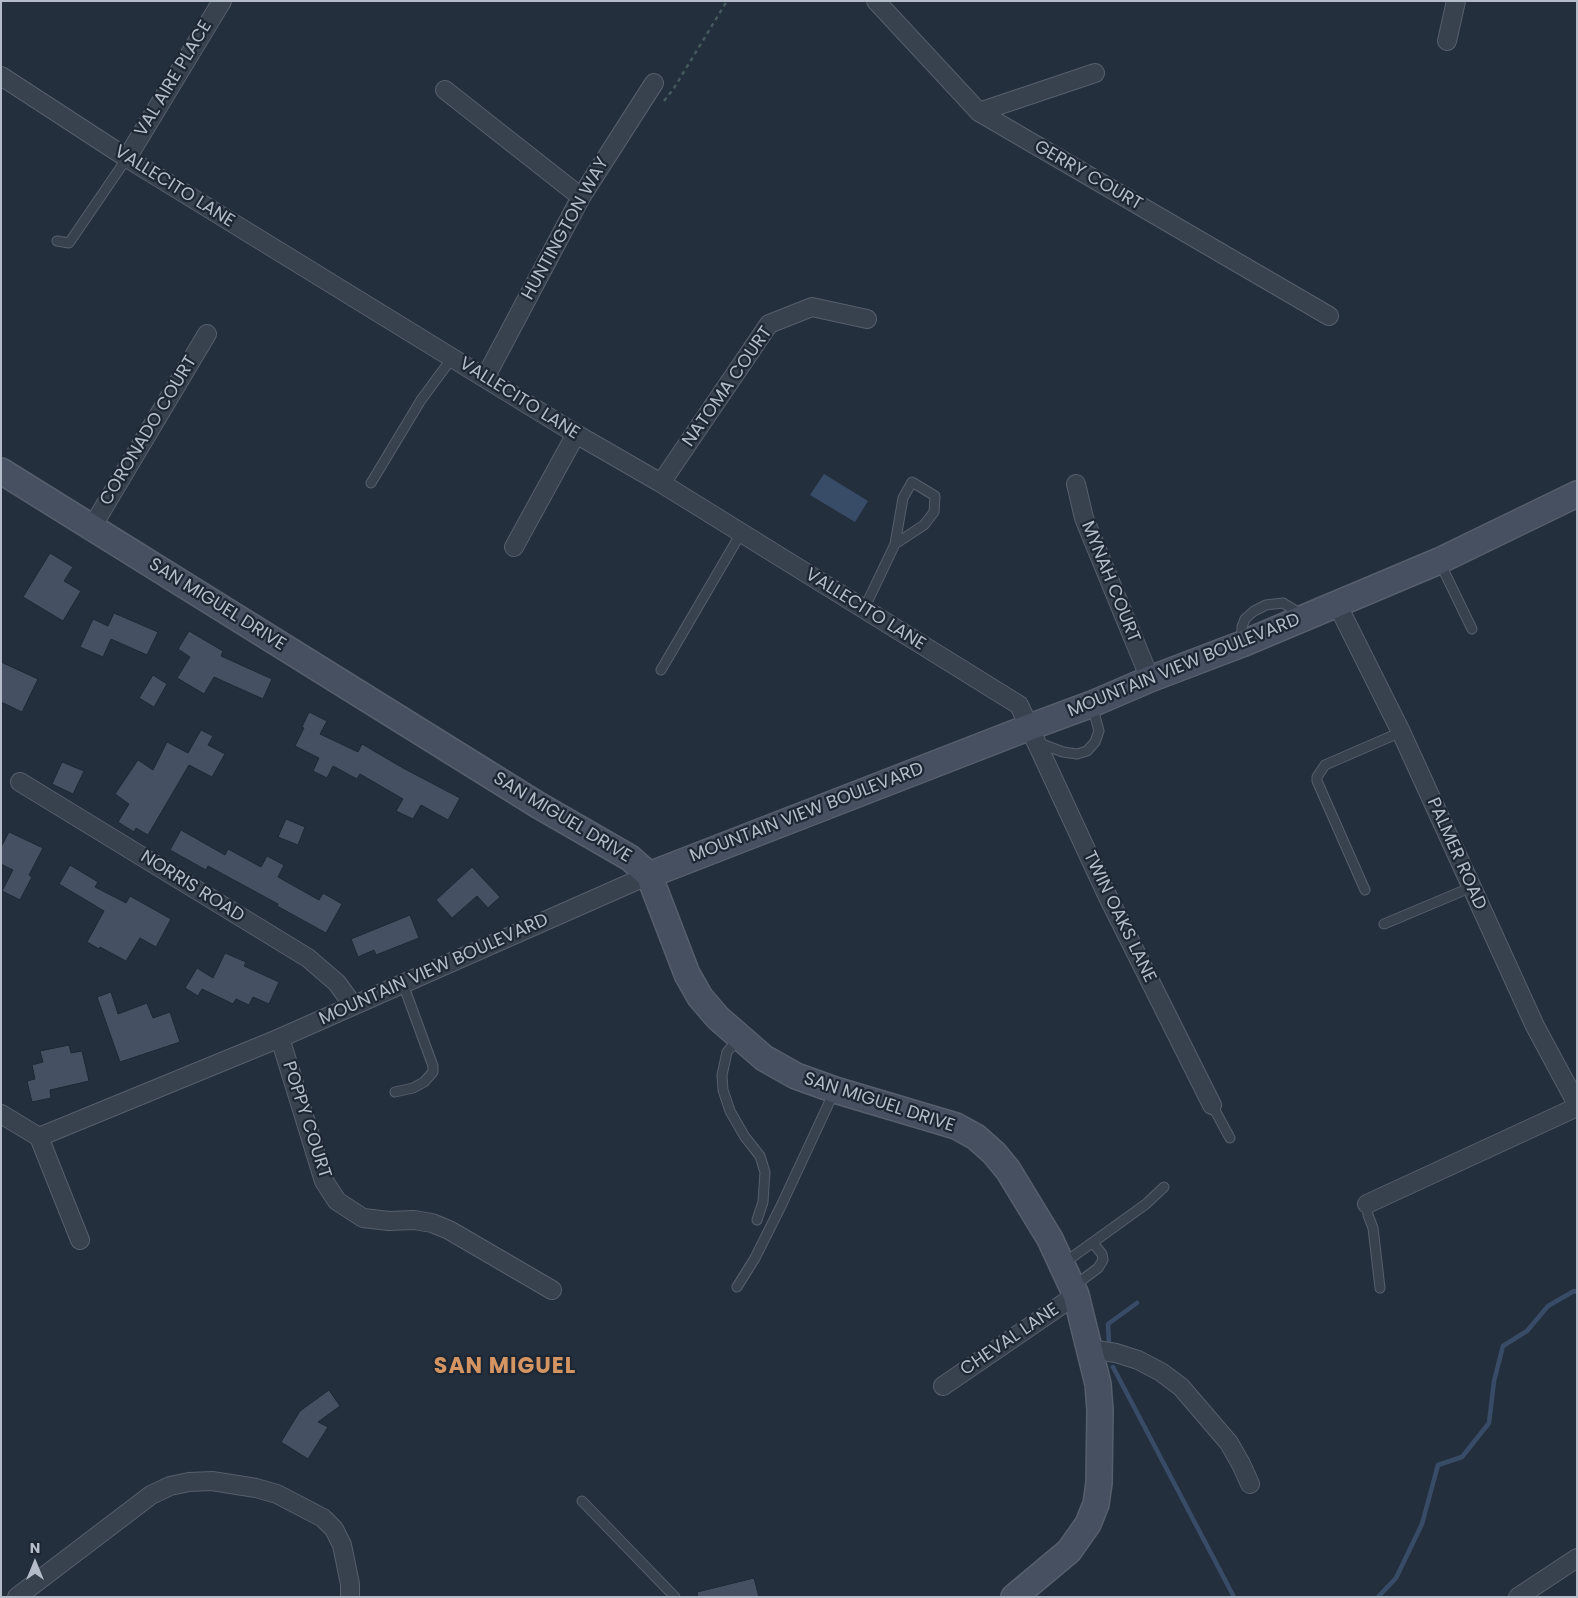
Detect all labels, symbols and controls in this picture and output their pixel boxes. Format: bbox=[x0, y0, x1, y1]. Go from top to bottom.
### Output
street label: VAL AIRE PLACE bbox=[131, 17, 217, 141]
street label: GERRY COURT bbox=[1030, 136, 1146, 216]
street label: VALLECITO LANE bbox=[110, 141, 238, 233]
street label: HUNTINGTON WAY bbox=[518, 154, 614, 304]
street label: NATOMA COURT bbox=[678, 323, 778, 451]
street label: CORONADO COURT bbox=[96, 352, 202, 510]
street label: VALLECITO LANE bbox=[455, 353, 583, 445]
street label: MYNAH COURT bbox=[1076, 518, 1144, 646]
street label: SAN MIGUEL DRIVE bbox=[144, 554, 290, 656]
street label: VALLECITO LANE bbox=[801, 564, 929, 656]
street label: MOUNTAIN VIEW BOULEVARD bbox=[1065, 609, 1303, 723]
street label: MOUNTAIN VIEW BOULEVARD bbox=[687, 758, 927, 868]
street label: SAN MIGUEL DRIVE bbox=[489, 768, 635, 868]
street label: PALMER ROAD bbox=[1422, 794, 1490, 914]
street label: NORRIS ROAD bbox=[136, 846, 248, 928]
street label: TWIN OAKS LANE bbox=[1078, 848, 1160, 986]
street label: MOUNTAIN VIEW BOULEVARD bbox=[316, 910, 552, 1030]
street label: POPPY COURT bbox=[277, 1059, 335, 1181]
street label: SAN MIGUEL DRIVE bbox=[801, 1068, 957, 1138]
street label: CHEVAL LANE bbox=[957, 1299, 1063, 1381]
district label: SAN MIGUEL bbox=[433, 1354, 577, 1380]
north arrow bbox=[10, 1538, 60, 1588]
text: N bbox=[30, 1538, 40, 1558]

